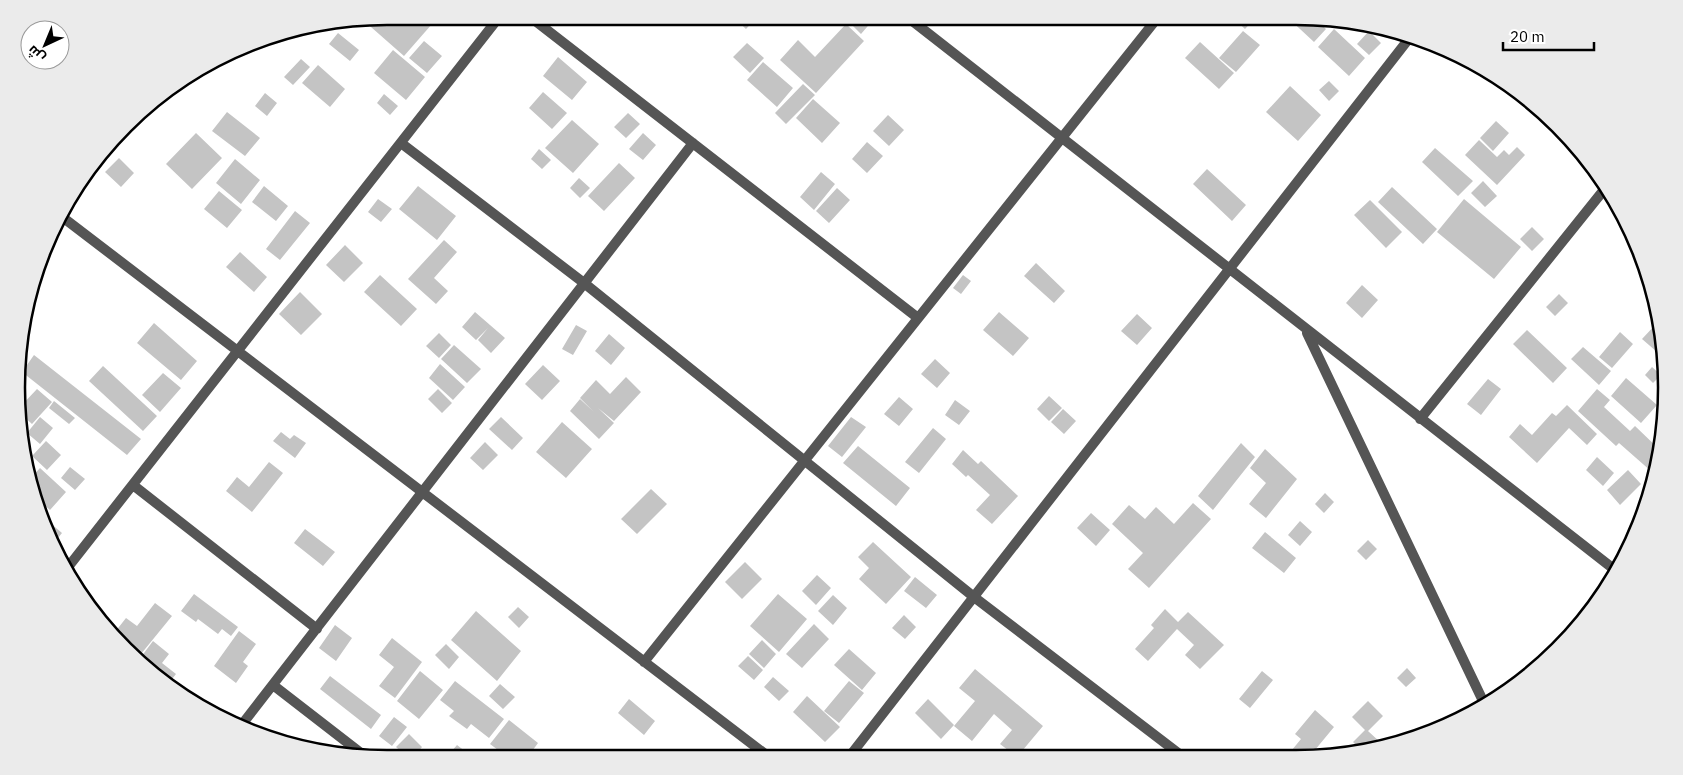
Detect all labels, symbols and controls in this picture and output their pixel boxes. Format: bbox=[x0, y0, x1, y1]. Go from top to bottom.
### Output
north arrow bbox=[20, 20, 70, 70]
scale bar bbox=[1503, 20, 1594, 52]
text: 20 m bbox=[1510, 27, 1545, 46]
text: ش bbox=[23, 42, 49, 67]

